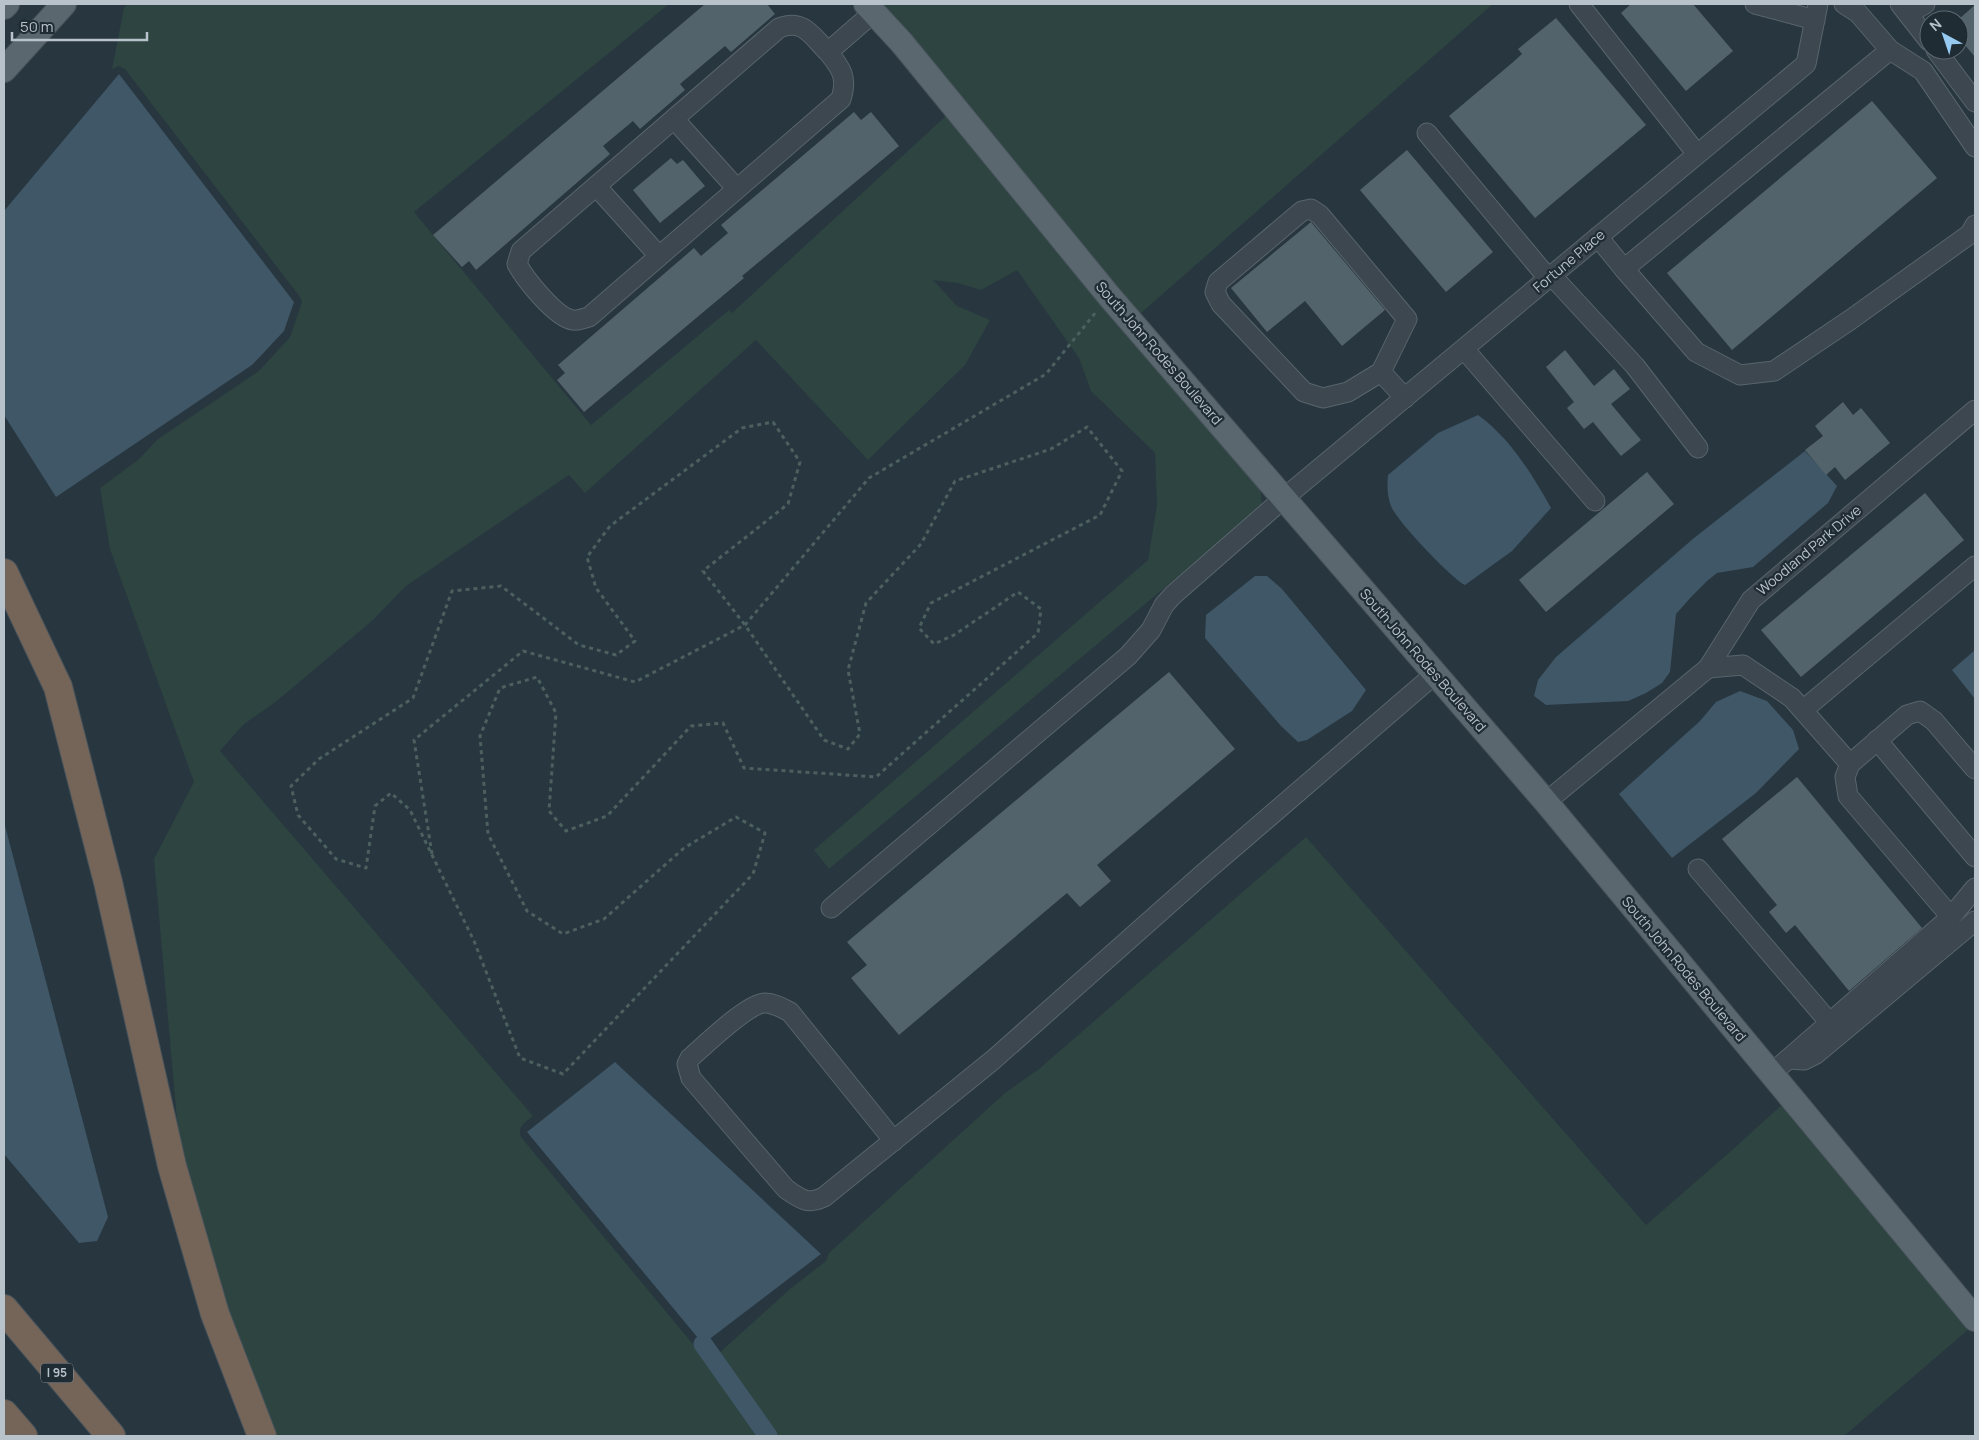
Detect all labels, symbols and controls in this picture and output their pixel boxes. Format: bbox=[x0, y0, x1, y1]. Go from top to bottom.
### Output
scale bar bbox=[12, 10, 148, 42]
north arrow bbox=[1919, 10, 1969, 60]
text: N bbox=[1925, 14, 1945, 35]
text: 50 m bbox=[20, 16, 54, 37]
street label: Fortune Place bbox=[1529, 225, 1609, 296]
street label: South John Rodes Boulevard bbox=[1092, 277, 1227, 428]
street label: Woodland Park Drive bbox=[1752, 500, 1865, 599]
street label: South John Rodes Boulevard bbox=[1356, 584, 1491, 735]
street label: South John Rodes Boulevard bbox=[1618, 892, 1751, 1045]
road number: I 95 bbox=[41, 1364, 73, 1382]

